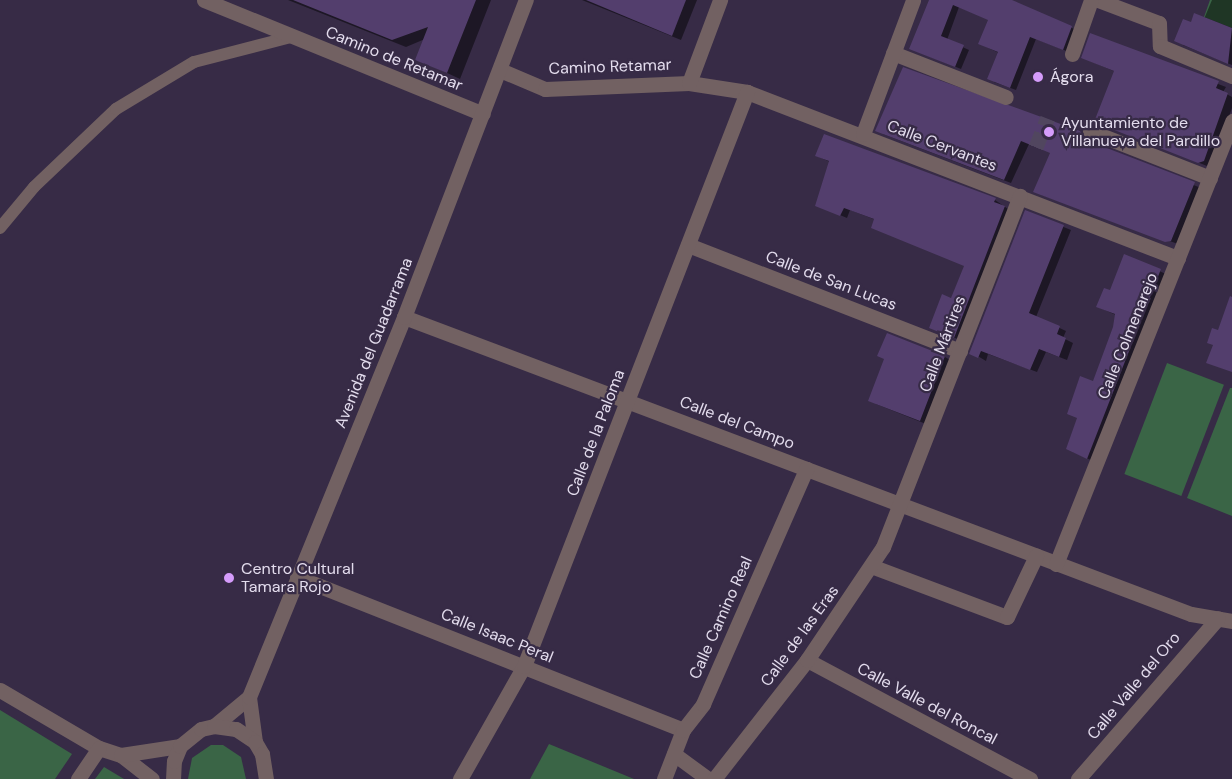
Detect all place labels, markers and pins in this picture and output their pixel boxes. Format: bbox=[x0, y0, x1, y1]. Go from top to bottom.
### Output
place label: Ágora bbox=[1050, 67, 1093, 87]
marker: Ágora bbox=[1031, 70, 1045, 84]
place label: Ayuntamiento de Villanueva del Pardillo bbox=[1061, 113, 1220, 151]
marker: Ayuntamiento de Villanueva del Pardillo bbox=[1042, 125, 1056, 139]
place label: Centro Cultural Tamara Rojo bbox=[241, 559, 354, 597]
marker: Centro Cultural Tamara Rojo bbox=[222, 571, 236, 585]

